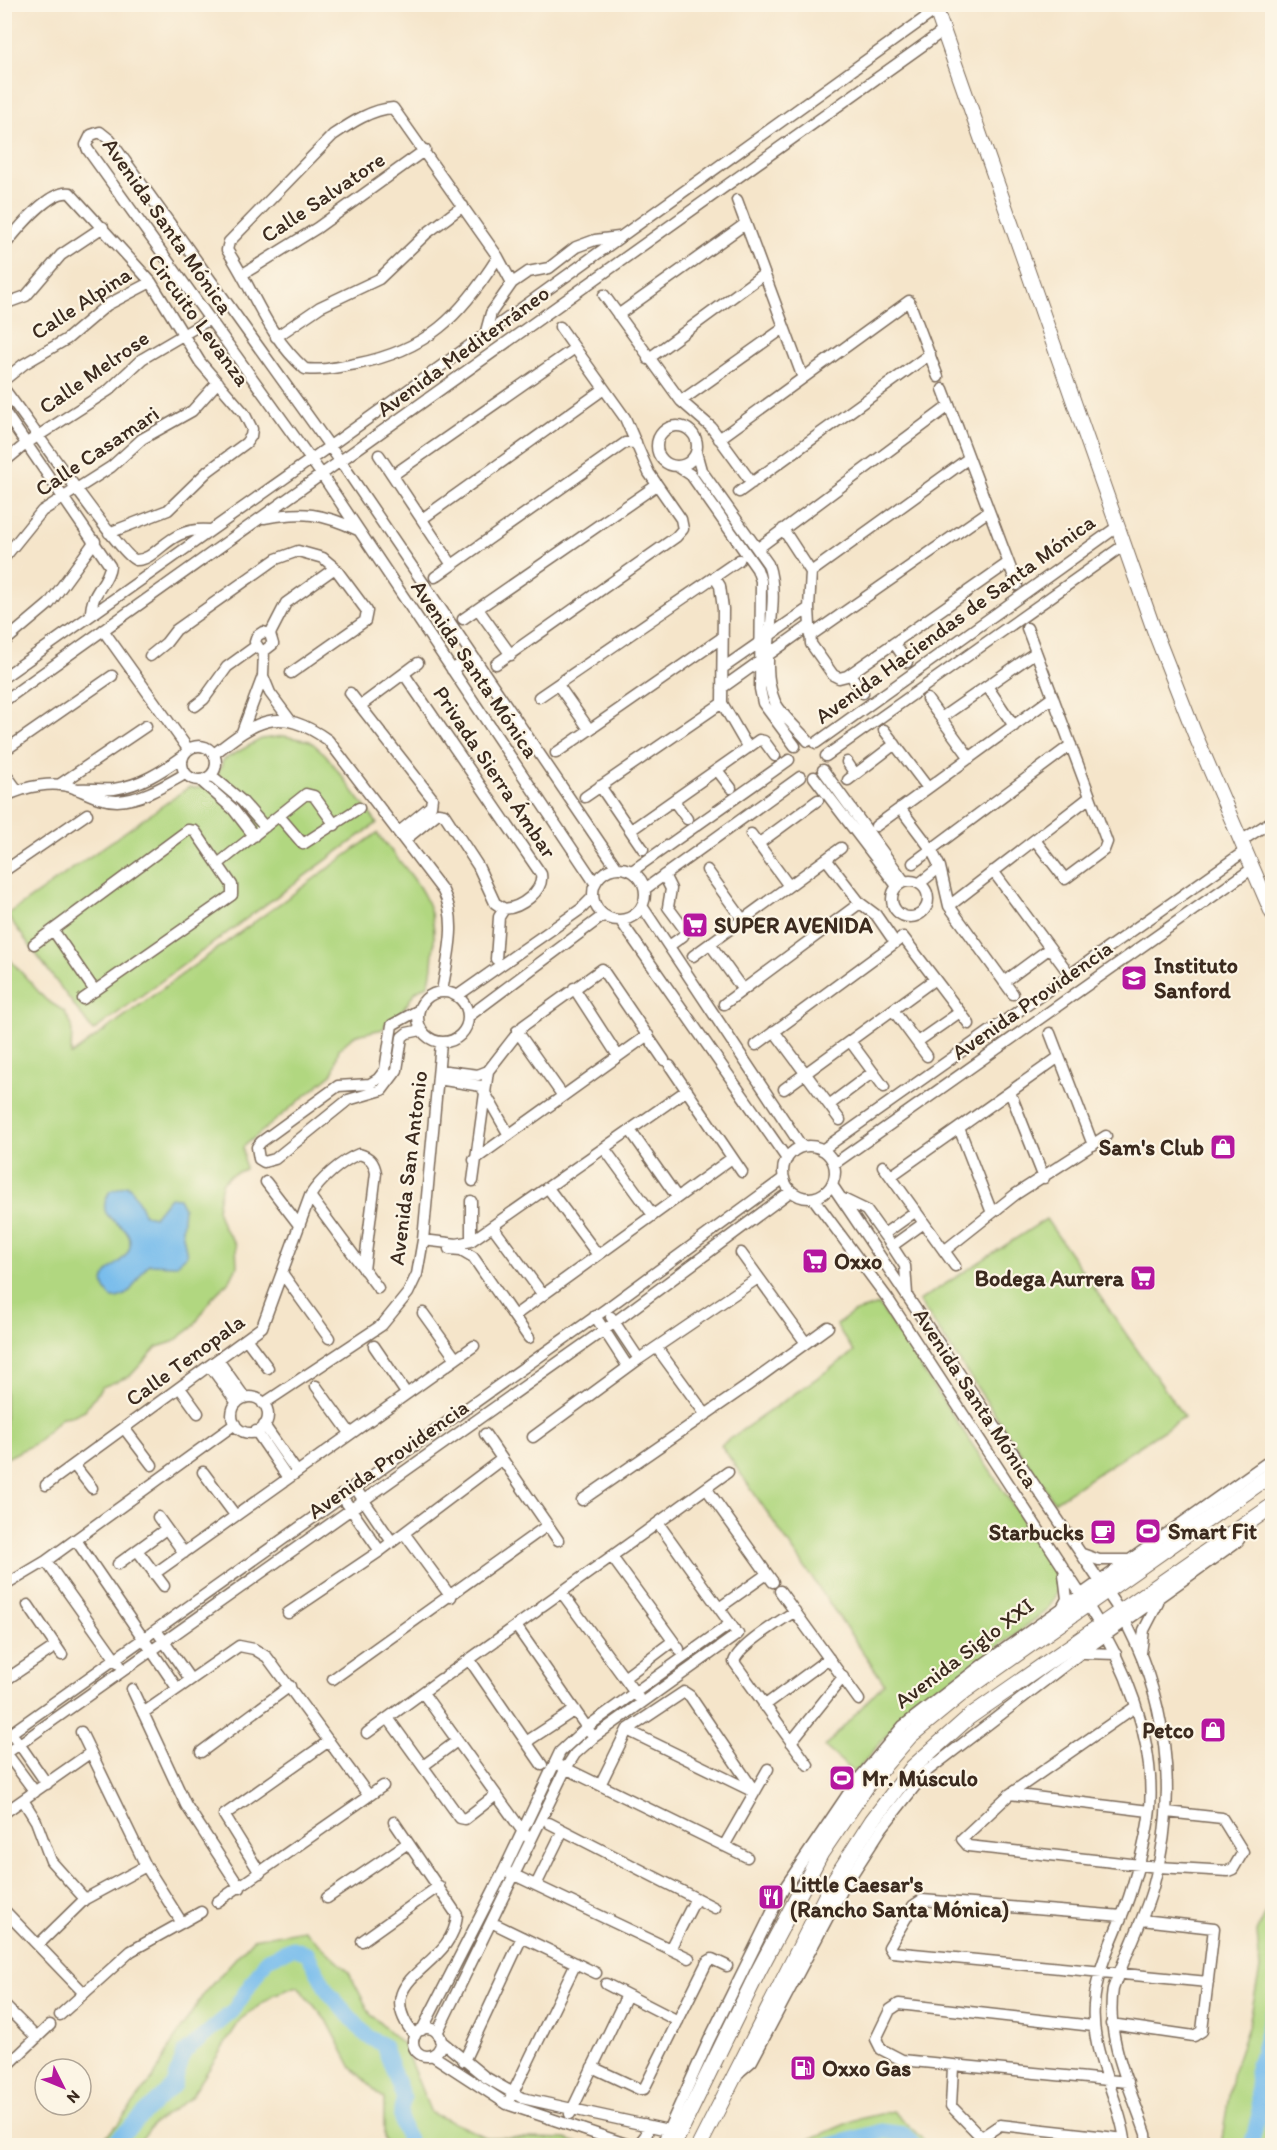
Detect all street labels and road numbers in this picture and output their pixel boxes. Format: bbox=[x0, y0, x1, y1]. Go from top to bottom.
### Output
street label: Avenida Santa Mónica bbox=[97, 133, 239, 320]
street label: Calle Salvatore bbox=[256, 146, 390, 248]
street label: Circuito Levanza bbox=[142, 248, 256, 392]
street label: Calle Alpina bbox=[26, 260, 137, 345]
street label: Avenida Mediterráneo bbox=[371, 279, 555, 423]
street label: Calle Melrose bbox=[34, 324, 154, 420]
street label: Calle Casamari bbox=[30, 400, 164, 502]
street label: Avenida Haciendas de Santa Mónica bbox=[810, 508, 1101, 730]
street label: Avenida Santa Mónica bbox=[405, 575, 545, 764]
street label: Privada Sierra Ámbar bbox=[427, 681, 563, 864]
street label: Avenida Providencia bbox=[946, 934, 1118, 1066]
street label: Avenida San Antonio bbox=[383, 1069, 433, 1267]
street label: Avenida Santa Mónica bbox=[908, 1303, 1045, 1494]
street label: Calle Tenopala bbox=[120, 1308, 250, 1412]
street label: Avenida Providencia bbox=[302, 1393, 474, 1525]
street label: Avenida Siglo XXI bbox=[889, 1592, 1039, 1714]

